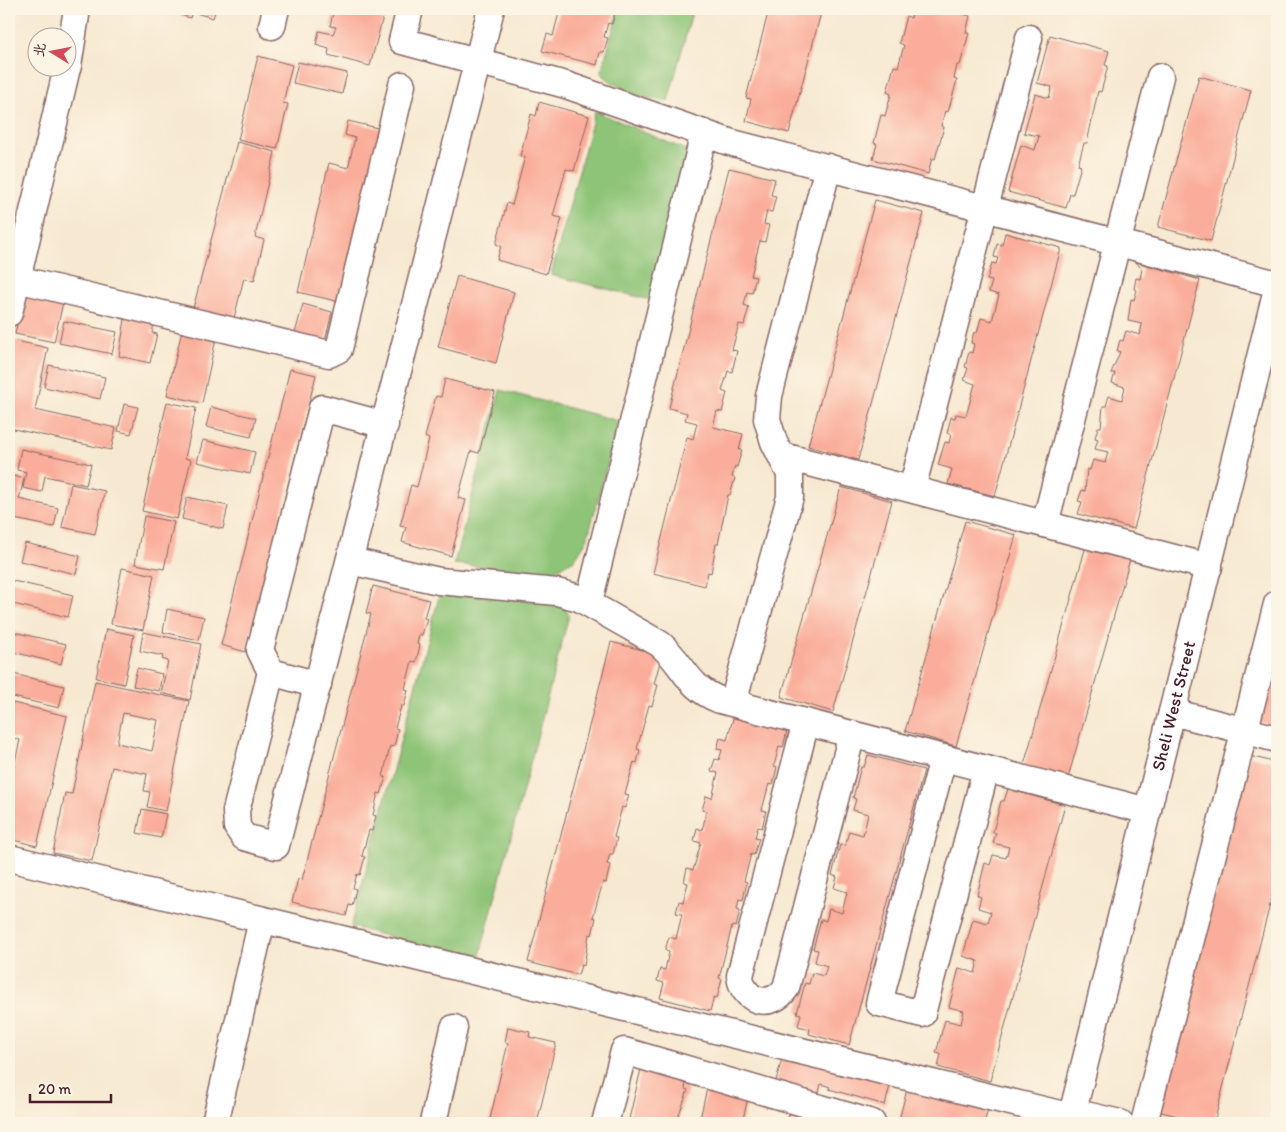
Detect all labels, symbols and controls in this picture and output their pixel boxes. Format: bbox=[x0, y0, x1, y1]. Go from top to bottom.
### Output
north arrow bbox=[28, 28, 78, 78]
text: 北 bbox=[30, 41, 49, 58]
street label: Sheli West Street bbox=[1147, 638, 1200, 773]
scale bar bbox=[30, 1072, 111, 1104]
text: 20 m bbox=[38, 1080, 72, 1098]

